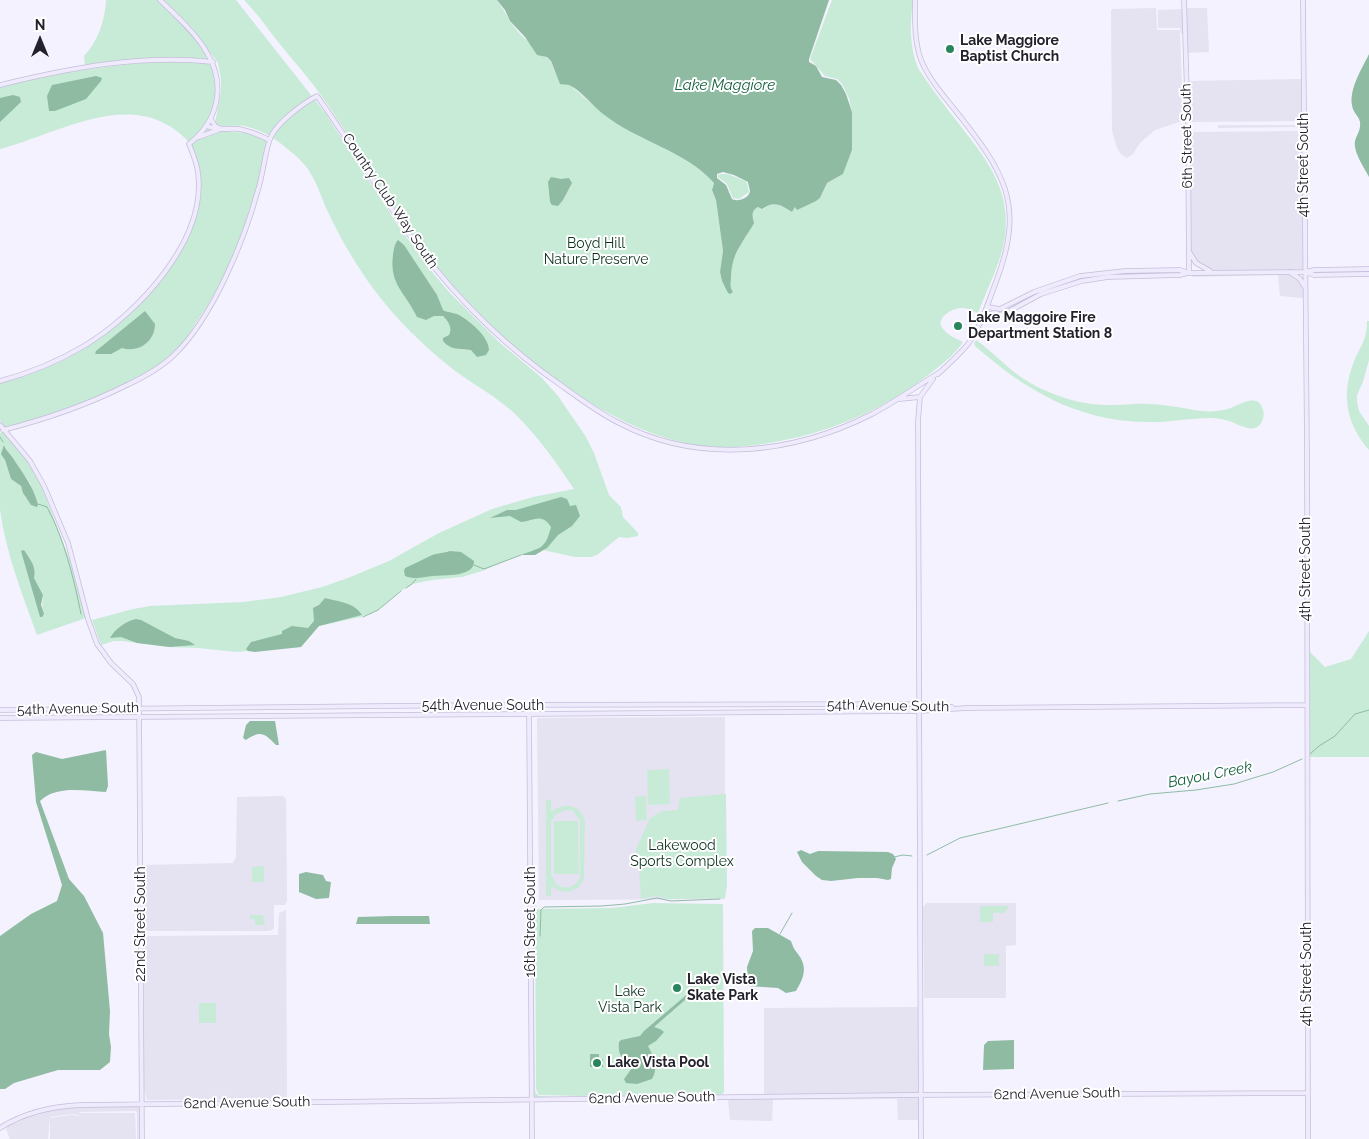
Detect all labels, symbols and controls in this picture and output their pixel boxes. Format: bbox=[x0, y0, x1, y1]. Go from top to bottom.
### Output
north arrow bbox=[15, 15, 65, 65]
text: N bbox=[35, 17, 45, 33]
place label: Lake Maggiore Baptist Church bbox=[960, 33, 1059, 65]
marker: Lake Maggiore Baptist Church bbox=[944, 43, 956, 55]
water label: Lake Maggiore bbox=[675, 76, 775, 94]
street label: 6th Street South bbox=[1178, 83, 1196, 189]
street label: 4th Street South bbox=[1296, 113, 1312, 217]
street label: Country Club Way South bbox=[338, 130, 442, 272]
park label: Boyd Hill Nature Preserve bbox=[544, 236, 648, 268]
place label: Lake Maggoire Fire Department Station 8 bbox=[968, 310, 1112, 342]
marker: Lake Maggoire Fire Department Station 8 bbox=[952, 320, 964, 332]
street label: 4th Street South bbox=[1298, 517, 1314, 621]
street label: 54th Avenue South bbox=[827, 697, 949, 715]
street label: 54th Avenue South bbox=[422, 698, 544, 714]
street label: 54th Avenue South bbox=[17, 700, 139, 718]
water label: Bayou Creek bbox=[1166, 758, 1254, 792]
park label: Lakewood Sports Complex bbox=[630, 838, 734, 870]
street label: 22nd Street South bbox=[133, 866, 149, 982]
street label: 16th Street South bbox=[523, 866, 539, 978]
street label: 4th Street South bbox=[1299, 922, 1315, 1026]
place label: Lake Vista Skate Park bbox=[687, 972, 758, 1004]
marker: Lake Vista Skate Park bbox=[671, 982, 683, 994]
park label: Lake Vista Park bbox=[598, 984, 662, 1016]
place label: Lake Vista Pool bbox=[607, 1055, 709, 1071]
marker: Lake Vista Pool bbox=[591, 1057, 603, 1069]
street label: 62nd Avenue South bbox=[993, 1084, 1121, 1104]
street label: 62nd Avenue South bbox=[588, 1088, 716, 1108]
street label: 62nd Avenue South bbox=[183, 1093, 311, 1113]

